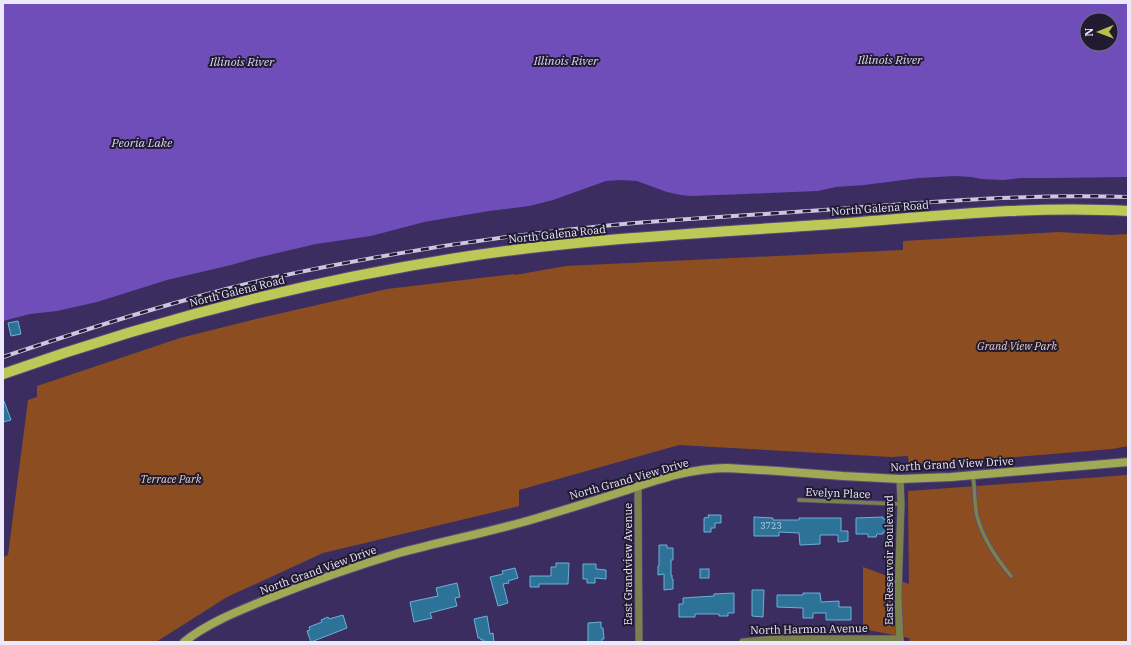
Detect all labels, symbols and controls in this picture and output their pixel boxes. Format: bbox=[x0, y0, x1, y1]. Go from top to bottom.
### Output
north arrow bbox=[1079, 12, 1119, 52]
text: N bbox=[1082, 27, 1096, 37]
water label: Illinois River bbox=[857, 52, 923, 67]
water label: Illinois River bbox=[533, 53, 599, 68]
water label: Illinois River bbox=[209, 54, 275, 69]
water label: Peoria Lake bbox=[111, 135, 173, 150]
street label: North Galena Road bbox=[831, 198, 930, 218]
street label: North Galena Road bbox=[508, 222, 607, 246]
street label: North Galena Road bbox=[188, 272, 287, 310]
park label: Grand View Park bbox=[977, 339, 1057, 353]
street label: North Grand View Drive bbox=[890, 454, 1014, 474]
street label: North Grand View Drive bbox=[568, 455, 690, 503]
park label: Terrace Park bbox=[140, 472, 202, 486]
street label: Evelyn Place bbox=[805, 485, 871, 501]
street label: East Reservoir Boulevard bbox=[882, 495, 896, 625]
street label: East Grandview Avenue bbox=[621, 503, 635, 625]
house number: 3723 bbox=[760, 520, 782, 531]
street label: North Grand View Drive bbox=[258, 542, 378, 598]
street label: North Harmon Avenue bbox=[750, 621, 868, 637]

